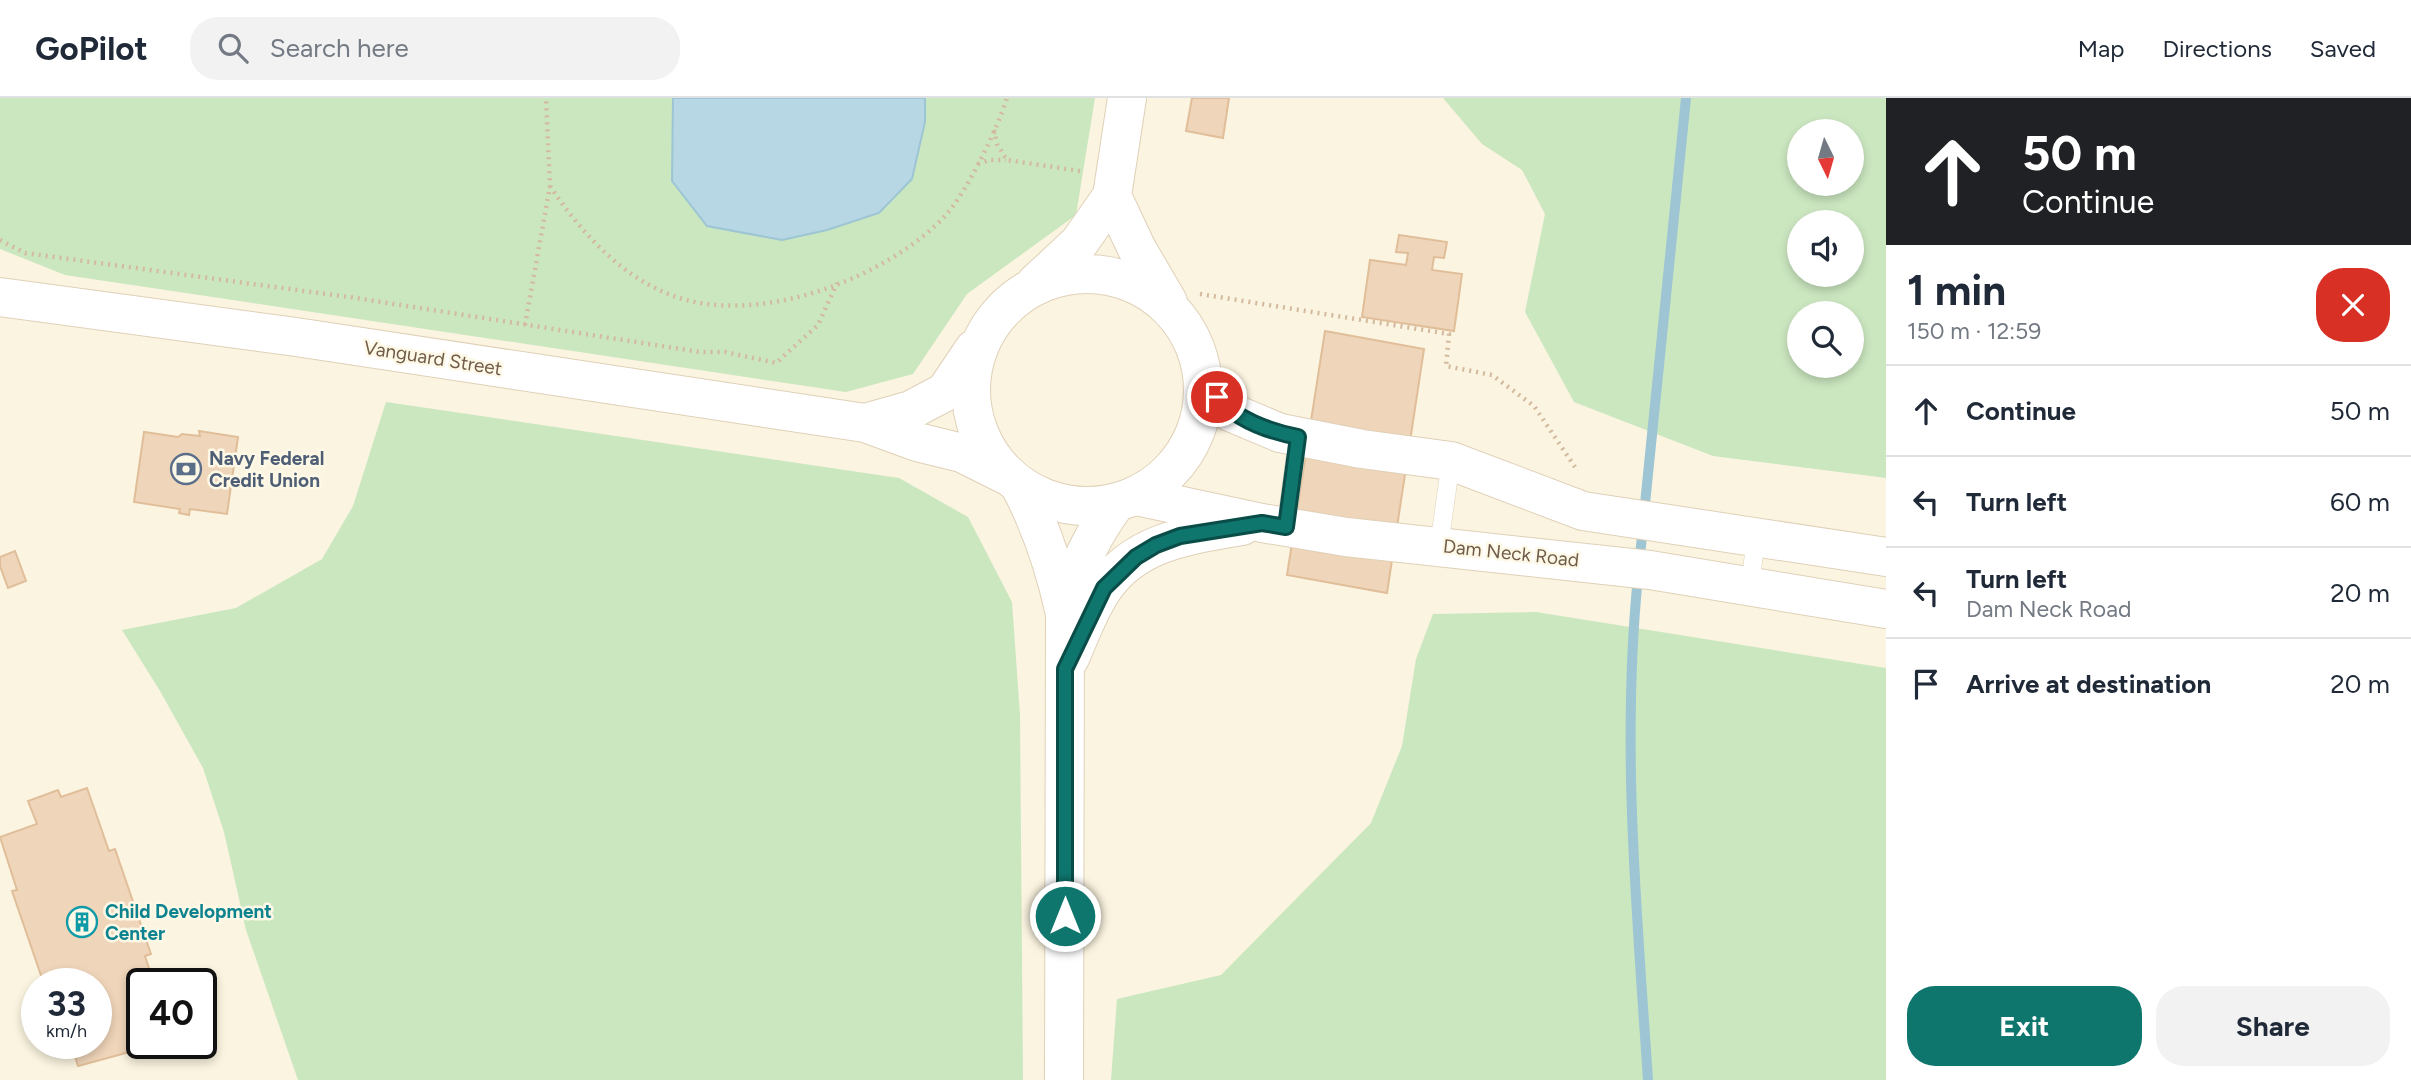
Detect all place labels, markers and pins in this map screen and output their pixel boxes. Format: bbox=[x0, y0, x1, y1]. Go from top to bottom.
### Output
pin bbox=[1187, 367, 1247, 427]
place label: Navy Federal Credit Union bbox=[209, 447, 324, 492]
bank icon: Navy Federal Credit Union bbox=[169, 452, 203, 486]
place label: Child Development Center bbox=[105, 900, 272, 945]
building icon: Child Development Center bbox=[65, 905, 99, 939]

